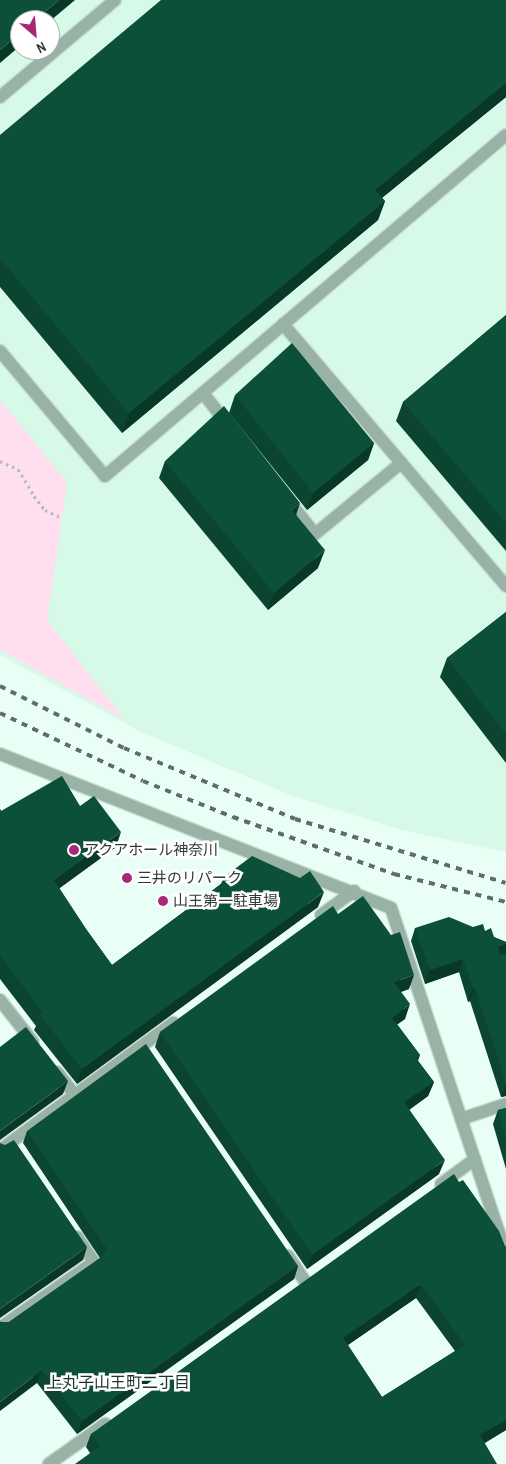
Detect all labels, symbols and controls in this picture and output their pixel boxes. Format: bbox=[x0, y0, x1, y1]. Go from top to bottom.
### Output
north arrow bbox=[10, 10, 60, 60]
text: N bbox=[34, 38, 49, 57]
place label: アクアホール神奈川 bbox=[84, 841, 219, 859]
marker: アクアホール神奈川 bbox=[68, 844, 80, 856]
place label: 三井のリパーク bbox=[137, 869, 242, 887]
marker: 三井のリパーク bbox=[121, 872, 133, 884]
place label: 山王第一駐車場 bbox=[173, 892, 278, 910]
marker: 山王第一駐車場 bbox=[157, 895, 169, 907]
district label: 上丸子山王町二丁目 bbox=[46, 1372, 190, 1392]

